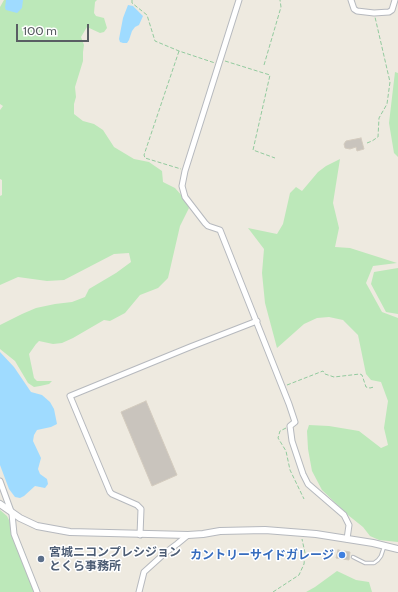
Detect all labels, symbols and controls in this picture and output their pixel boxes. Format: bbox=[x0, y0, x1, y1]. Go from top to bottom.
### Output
scale bar bbox=[18, 16, 91, 42]
text: 100 m bbox=[23, 23, 57, 38]
place label: 宮城ニコンプレシジョン とくら事務所 bbox=[49, 545, 181, 573]
place label: カントリーサイドガレージ bbox=[190, 548, 334, 562]
marker: カントリーサイドガレージ bbox=[337, 550, 347, 560]
marker: 宮城ニコンプレシジョン とくら事務所 bbox=[36, 554, 46, 564]

